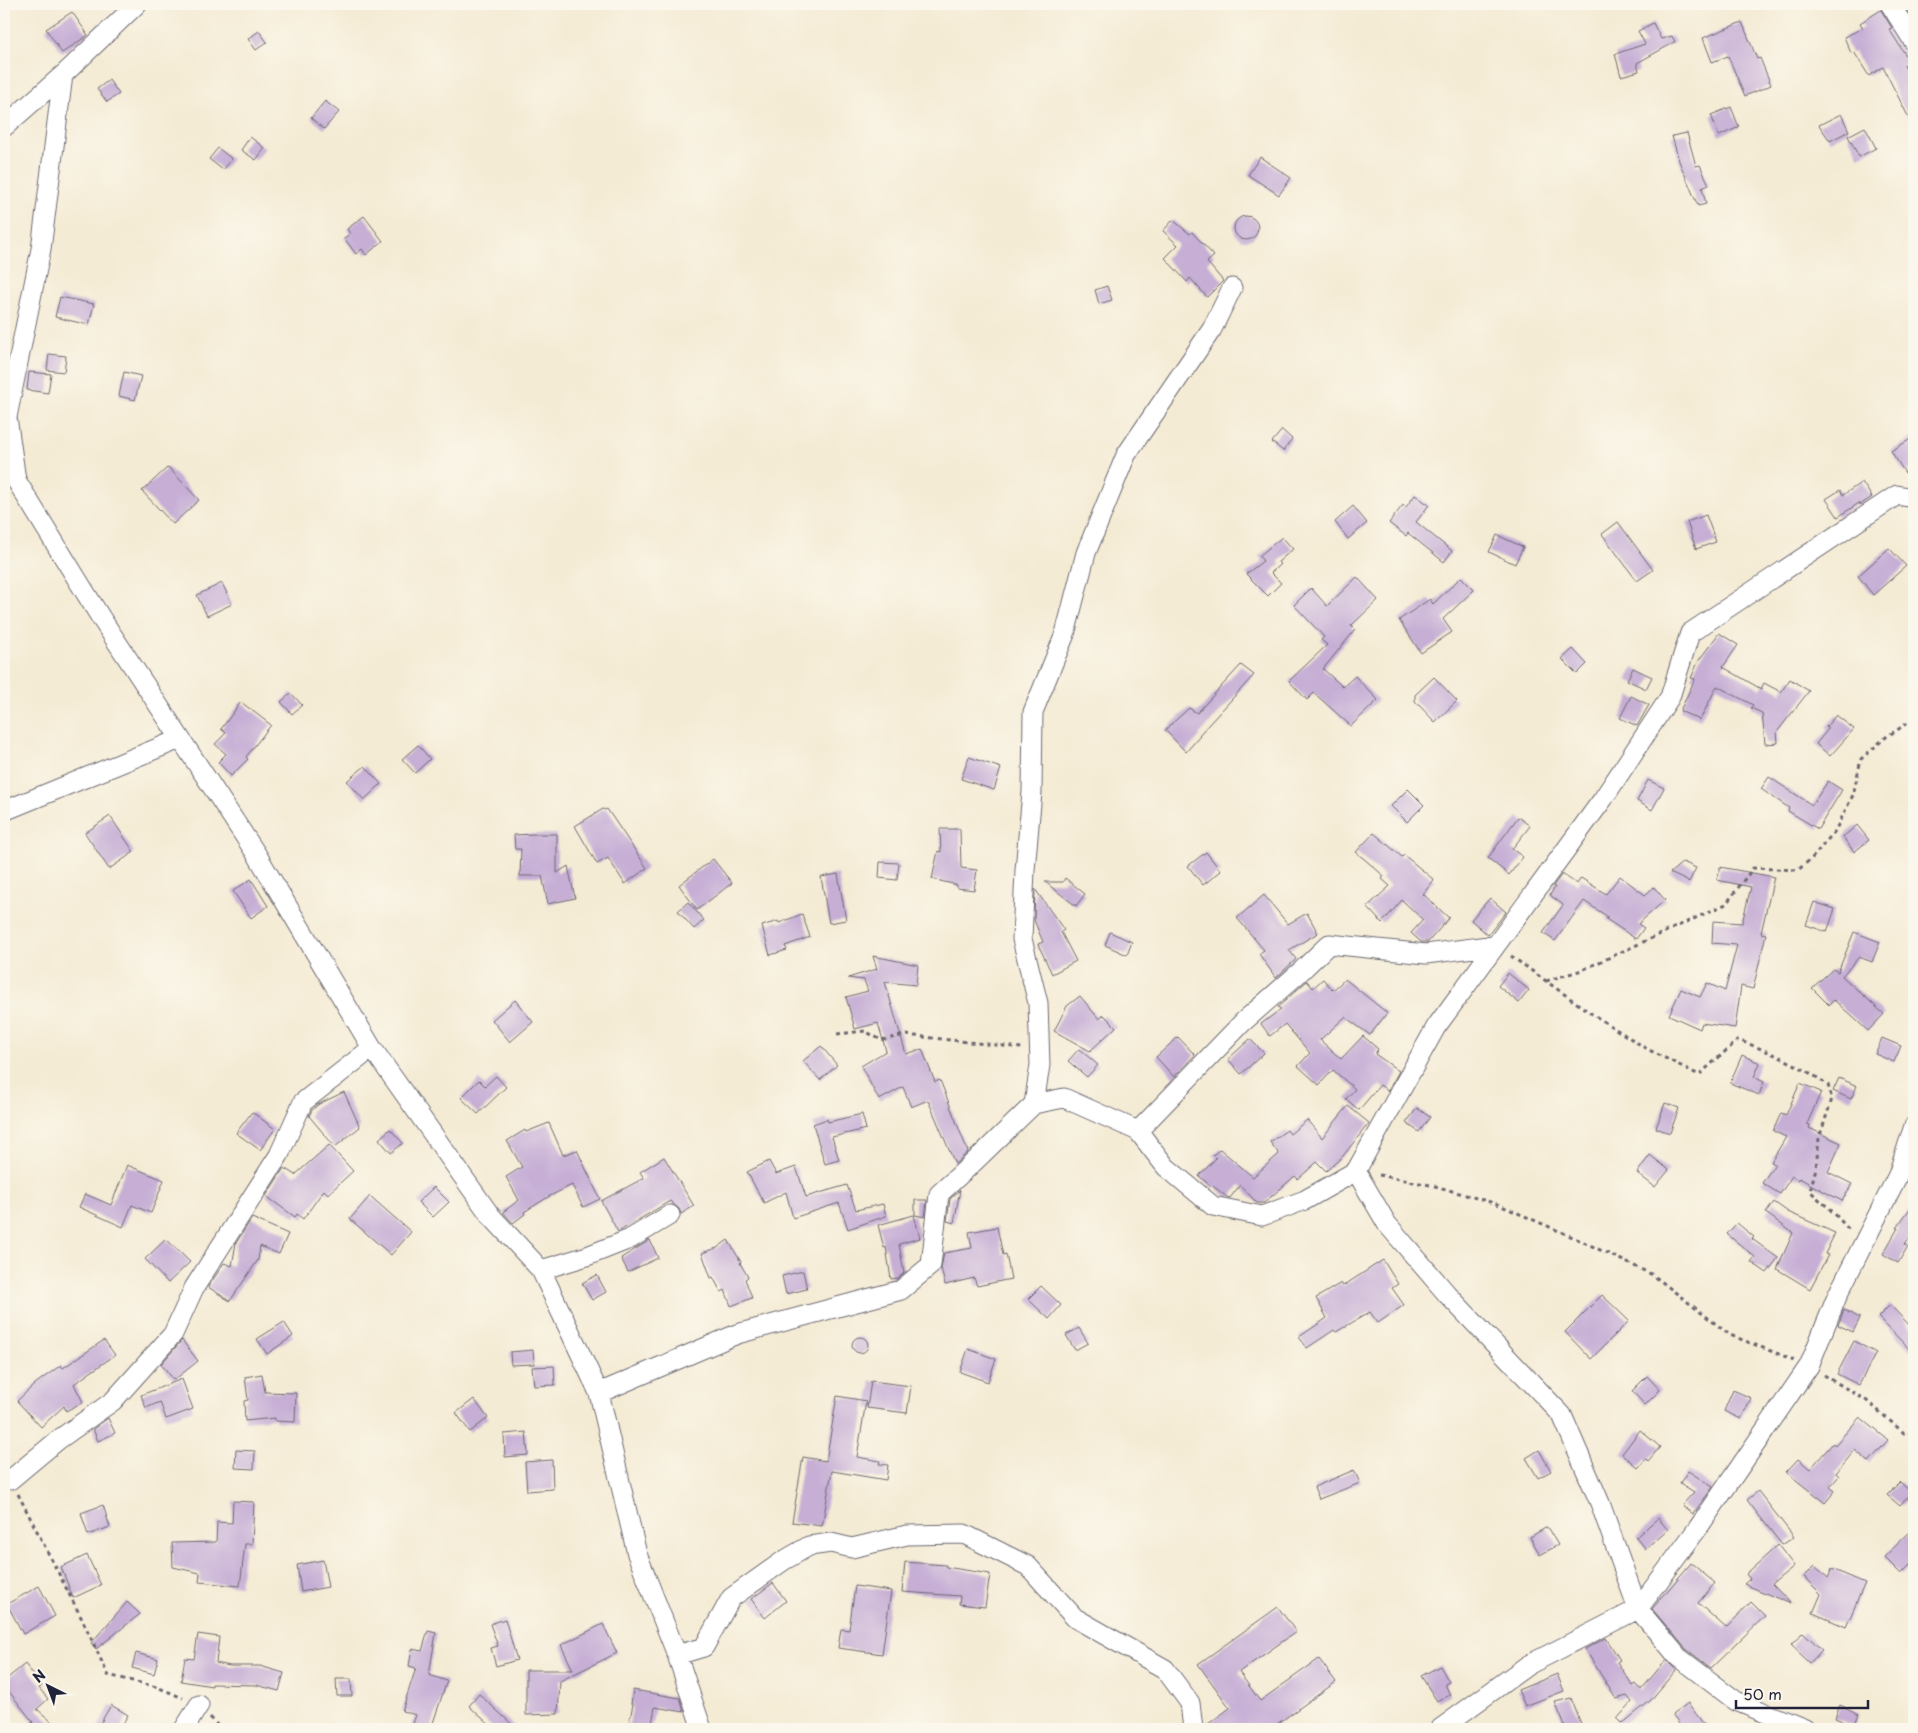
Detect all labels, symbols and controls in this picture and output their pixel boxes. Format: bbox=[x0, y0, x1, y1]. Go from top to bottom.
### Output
north arrow bbox=[22, 1660, 72, 1710]
text: N bbox=[28, 1664, 50, 1687]
scale bar bbox=[1736, 1678, 1868, 1710]
text: 50 m bbox=[1743, 1682, 1782, 1705]

